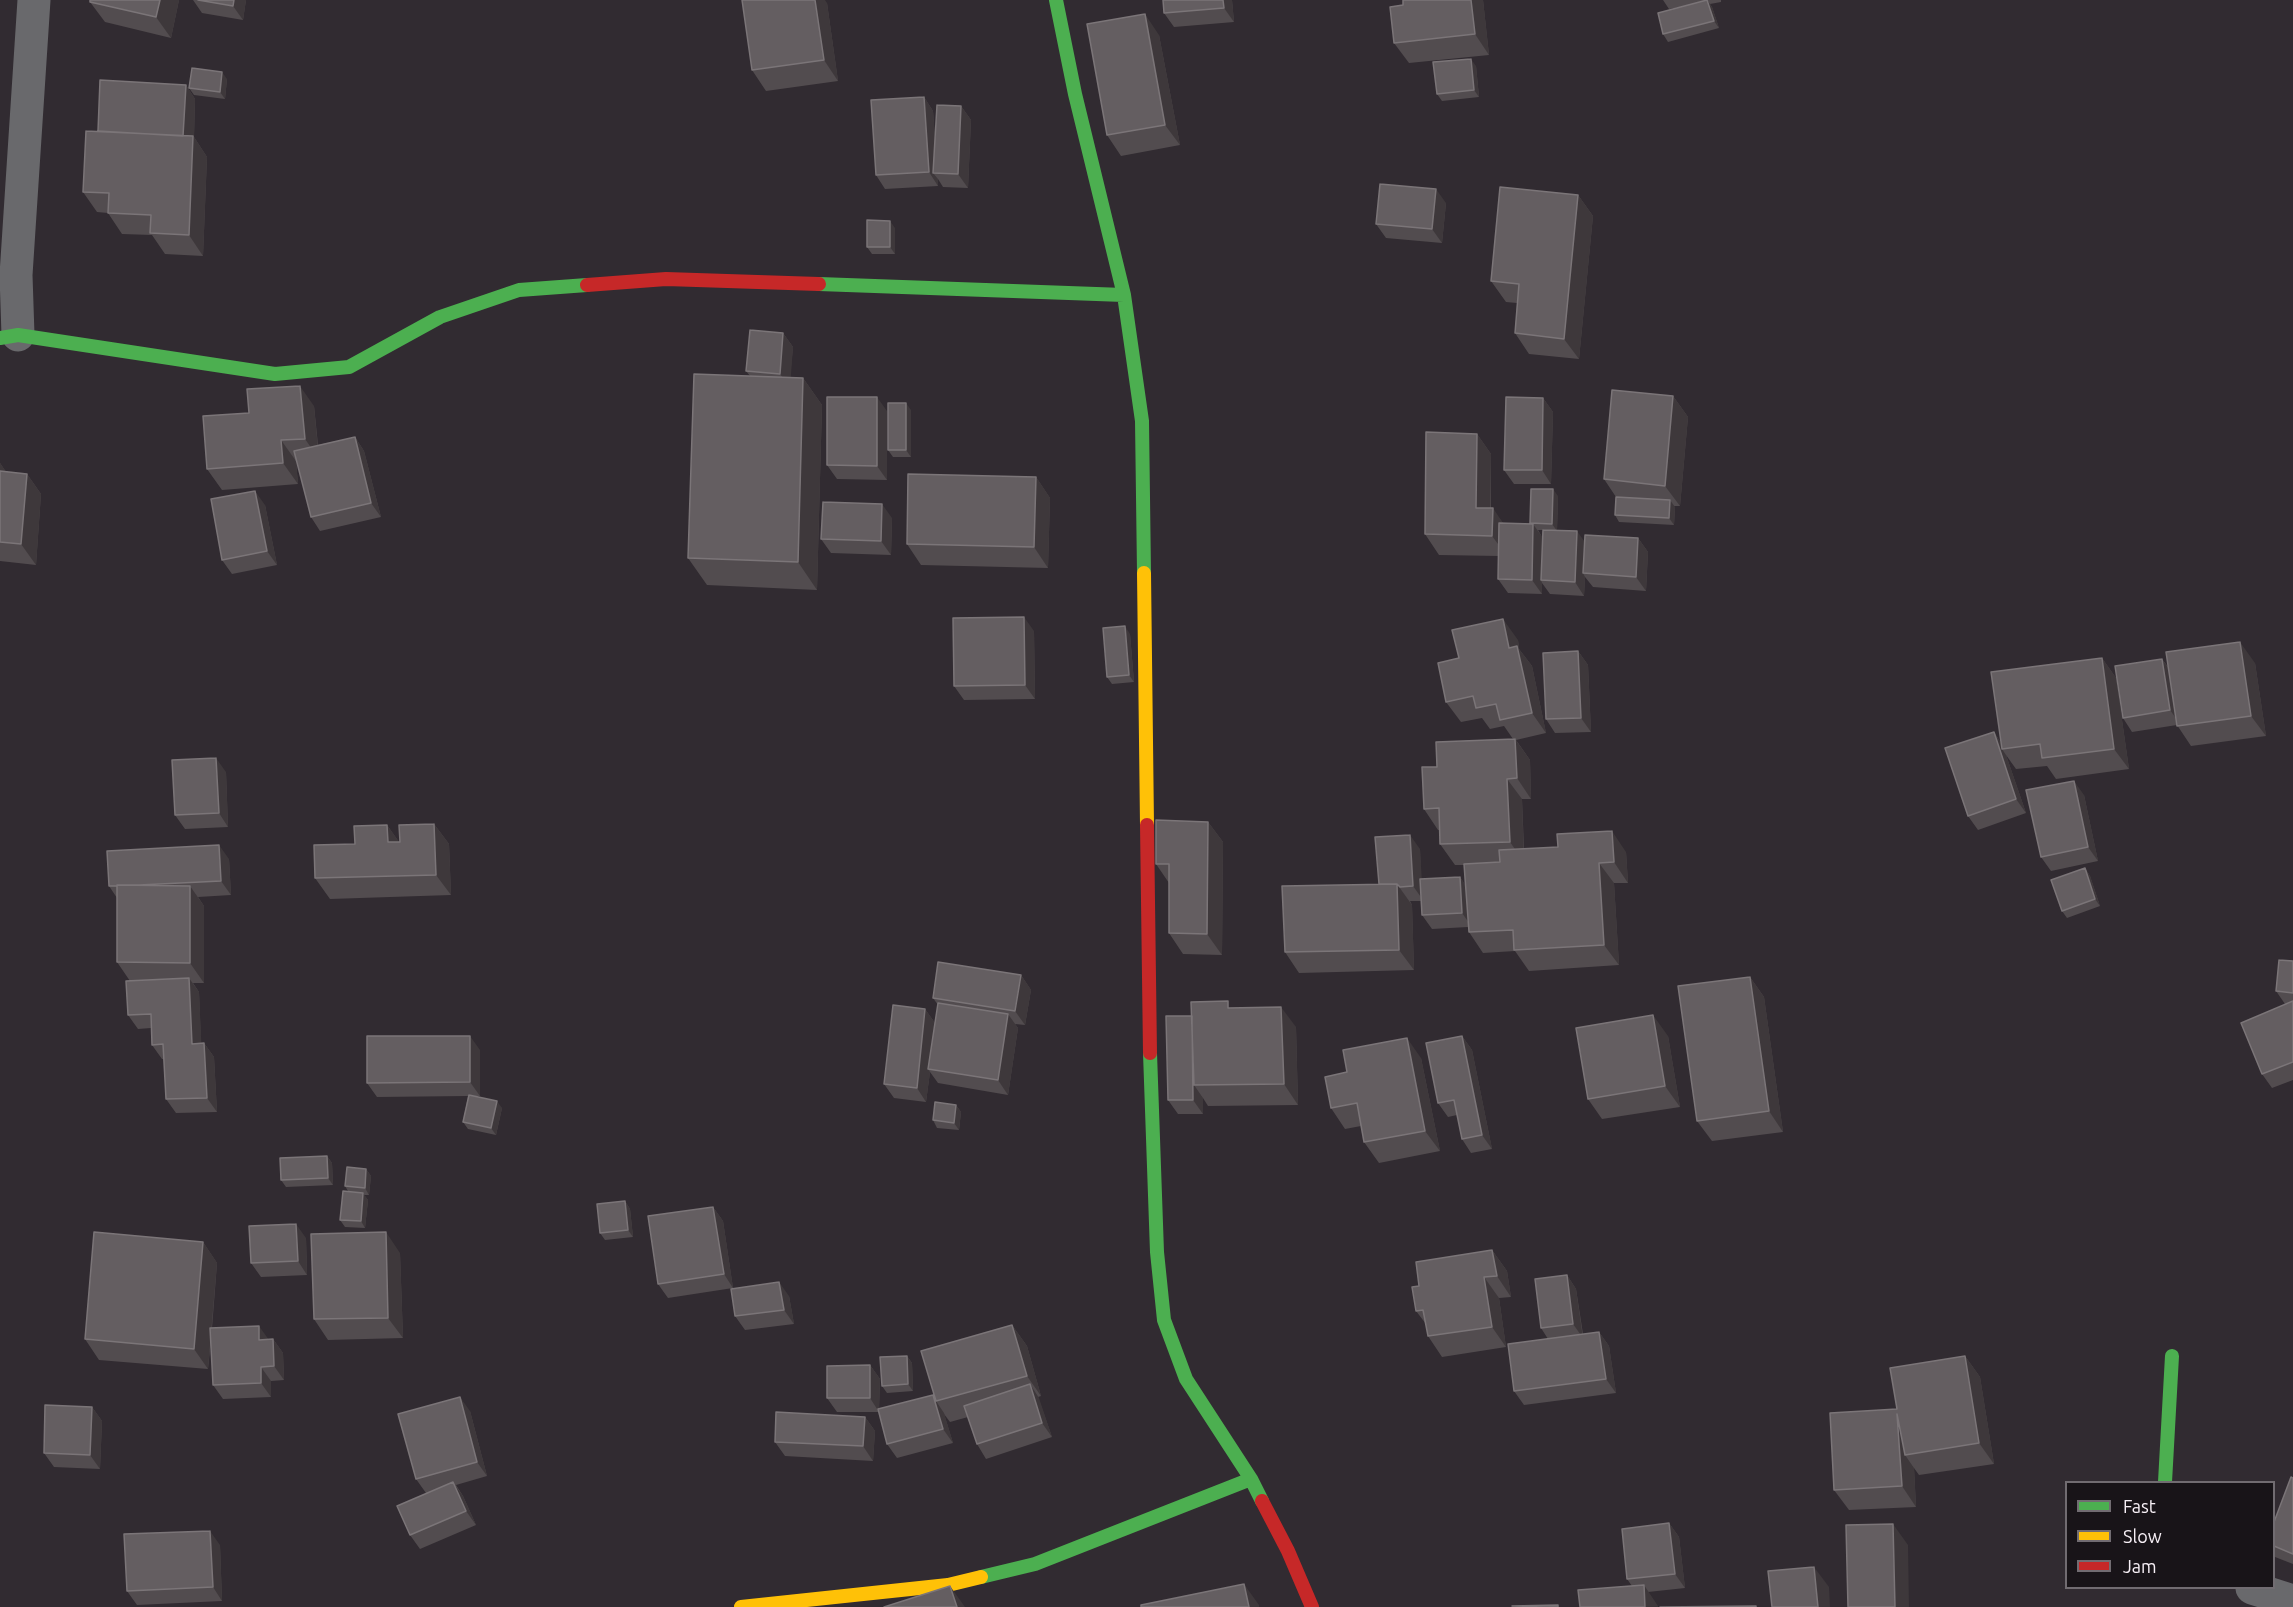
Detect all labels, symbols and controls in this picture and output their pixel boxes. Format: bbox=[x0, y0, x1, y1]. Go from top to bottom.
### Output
legend bbox=[2065, 1481, 2275, 1589]
text: Fast bbox=[2123, 1496, 2156, 1516]
text: Slow bbox=[2123, 1526, 2162, 1546]
text: Jam bbox=[2123, 1556, 2157, 1576]

